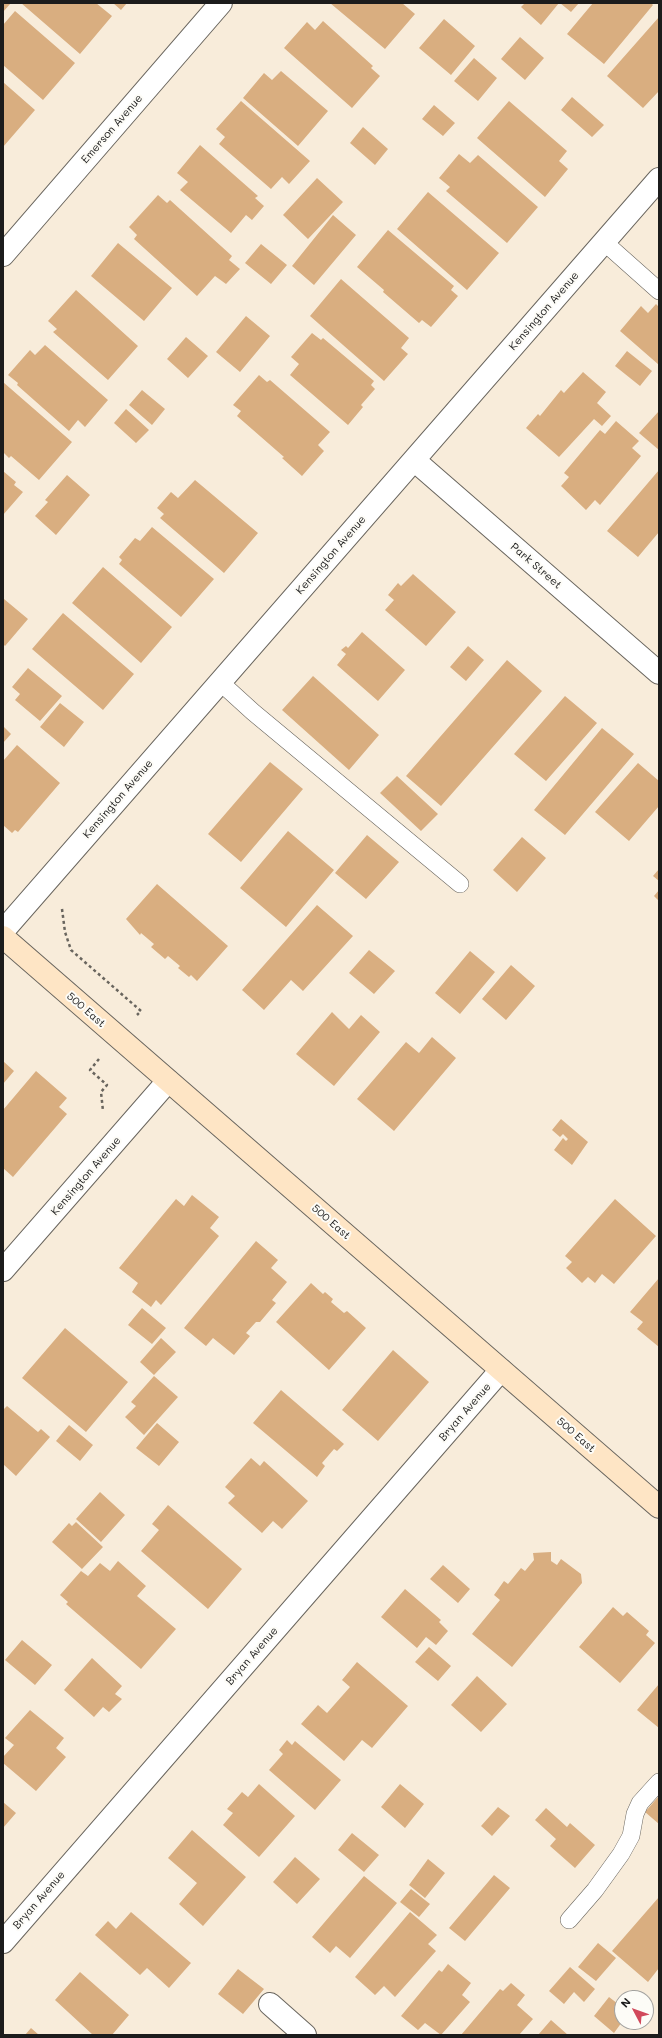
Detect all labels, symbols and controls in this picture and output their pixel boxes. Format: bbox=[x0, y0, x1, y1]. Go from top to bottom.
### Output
street label: Emerson Avenue bbox=[78, 92, 146, 166]
street label: Kensington Avenue bbox=[506, 269, 582, 353]
street label: Kensington Avenue bbox=[293, 513, 369, 597]
street label: Park Street bbox=[508, 540, 564, 592]
street label: Kensington Avenue bbox=[80, 757, 156, 841]
street label: 500 East bbox=[64, 990, 108, 1030]
street label: Kensington Avenue bbox=[48, 1134, 124, 1218]
street label: 500 East bbox=[309, 1202, 353, 1242]
street label: Bryan Avenue bbox=[436, 1380, 494, 1444]
street label: 500 East bbox=[554, 1415, 598, 1455]
street label: Bryan Avenue bbox=[223, 1624, 281, 1688]
street label: Bryan Avenue bbox=[10, 1868, 68, 1932]
north arrow bbox=[614, 1990, 654, 2030]
text: N bbox=[617, 1994, 634, 2011]

